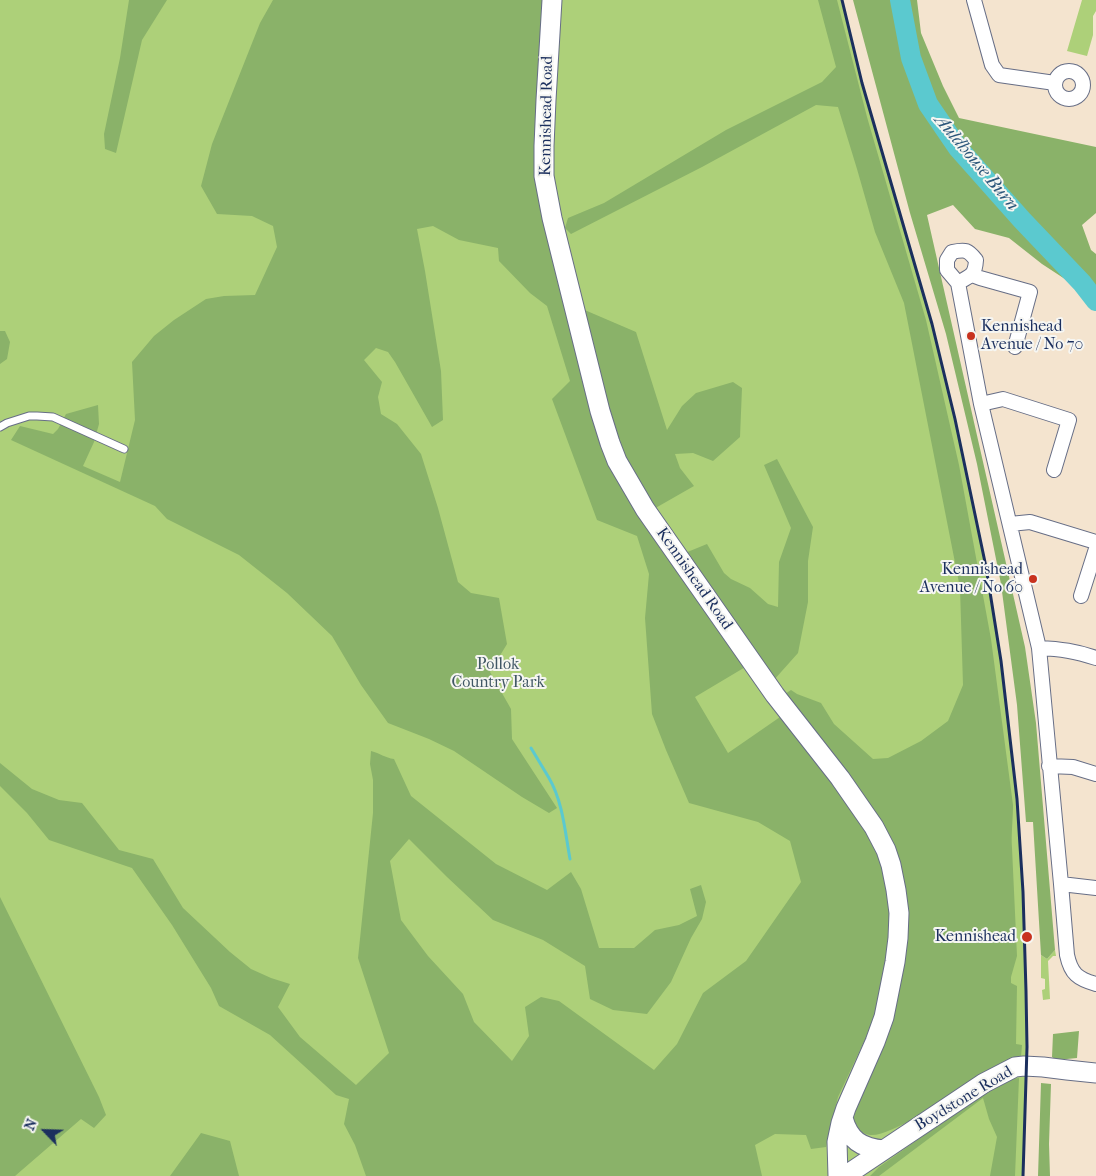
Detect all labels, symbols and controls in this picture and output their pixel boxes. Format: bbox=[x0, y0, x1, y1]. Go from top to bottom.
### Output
street label: Kennishead Road bbox=[536, 56, 558, 176]
water label: Auldhouse Burn bbox=[929, 110, 1023, 216]
place label: Kennishead Avenue / No 70 bbox=[981, 317, 1083, 355]
marker: Kennishead Avenue / No 70 bbox=[965, 330, 977, 342]
street label: Kennishead Road bbox=[652, 524, 736, 634]
place label: Kennishead Avenue / No 60 bbox=[920, 560, 1023, 598]
marker: Kennishead Avenue / No 60 bbox=[1027, 573, 1039, 585]
park label: Pollok Country Park bbox=[451, 655, 545, 693]
place label: Kennishead bbox=[935, 927, 1016, 947]
marker: Kennishead bbox=[1020, 930, 1034, 944]
street label: Boydstone Road bbox=[912, 1062, 1016, 1136]
north arrow bbox=[20, 1106, 70, 1156]
text: N bbox=[21, 1116, 41, 1133]

